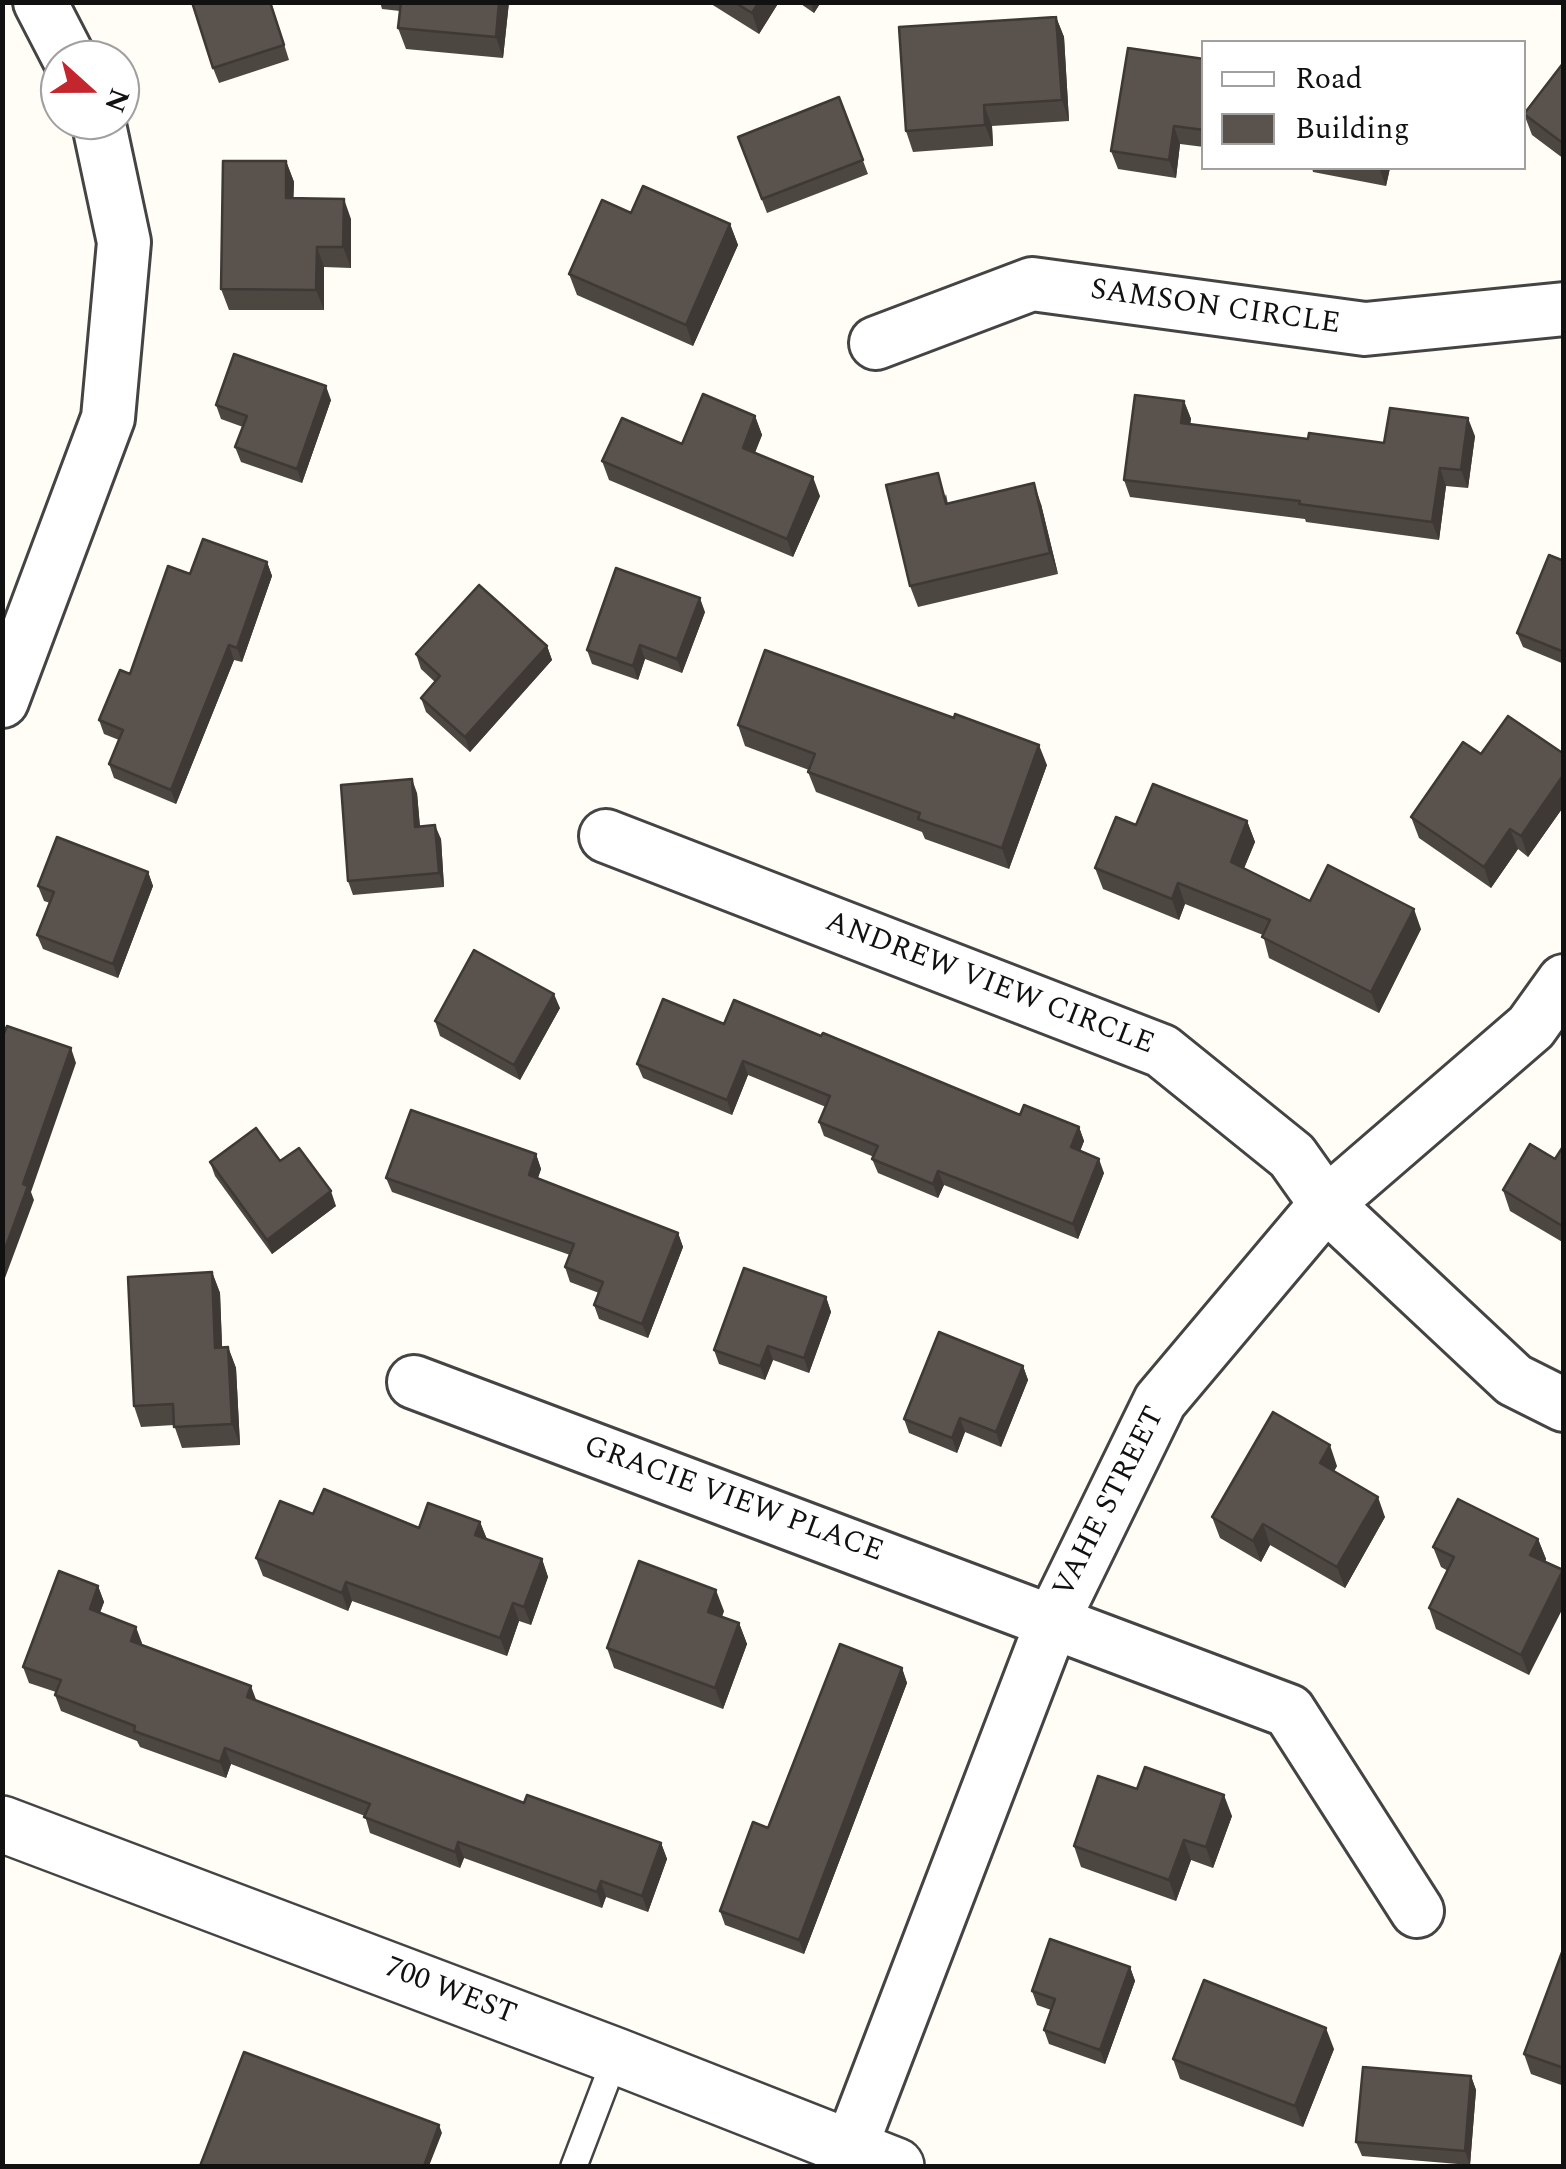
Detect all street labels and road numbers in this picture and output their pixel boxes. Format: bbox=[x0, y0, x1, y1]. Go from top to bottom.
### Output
street label: SAMSON CIRCLE bbox=[1088, 274, 1342, 344]
street label: ANDREW VIEW CIRCLE bbox=[819, 906, 1159, 1064]
street label: VAHE STREET bbox=[1048, 1402, 1174, 1604]
street label: GRACIE VIEW PLACE bbox=[578, 1430, 888, 1572]
street label: 700 WEST bbox=[379, 1952, 521, 2034]

